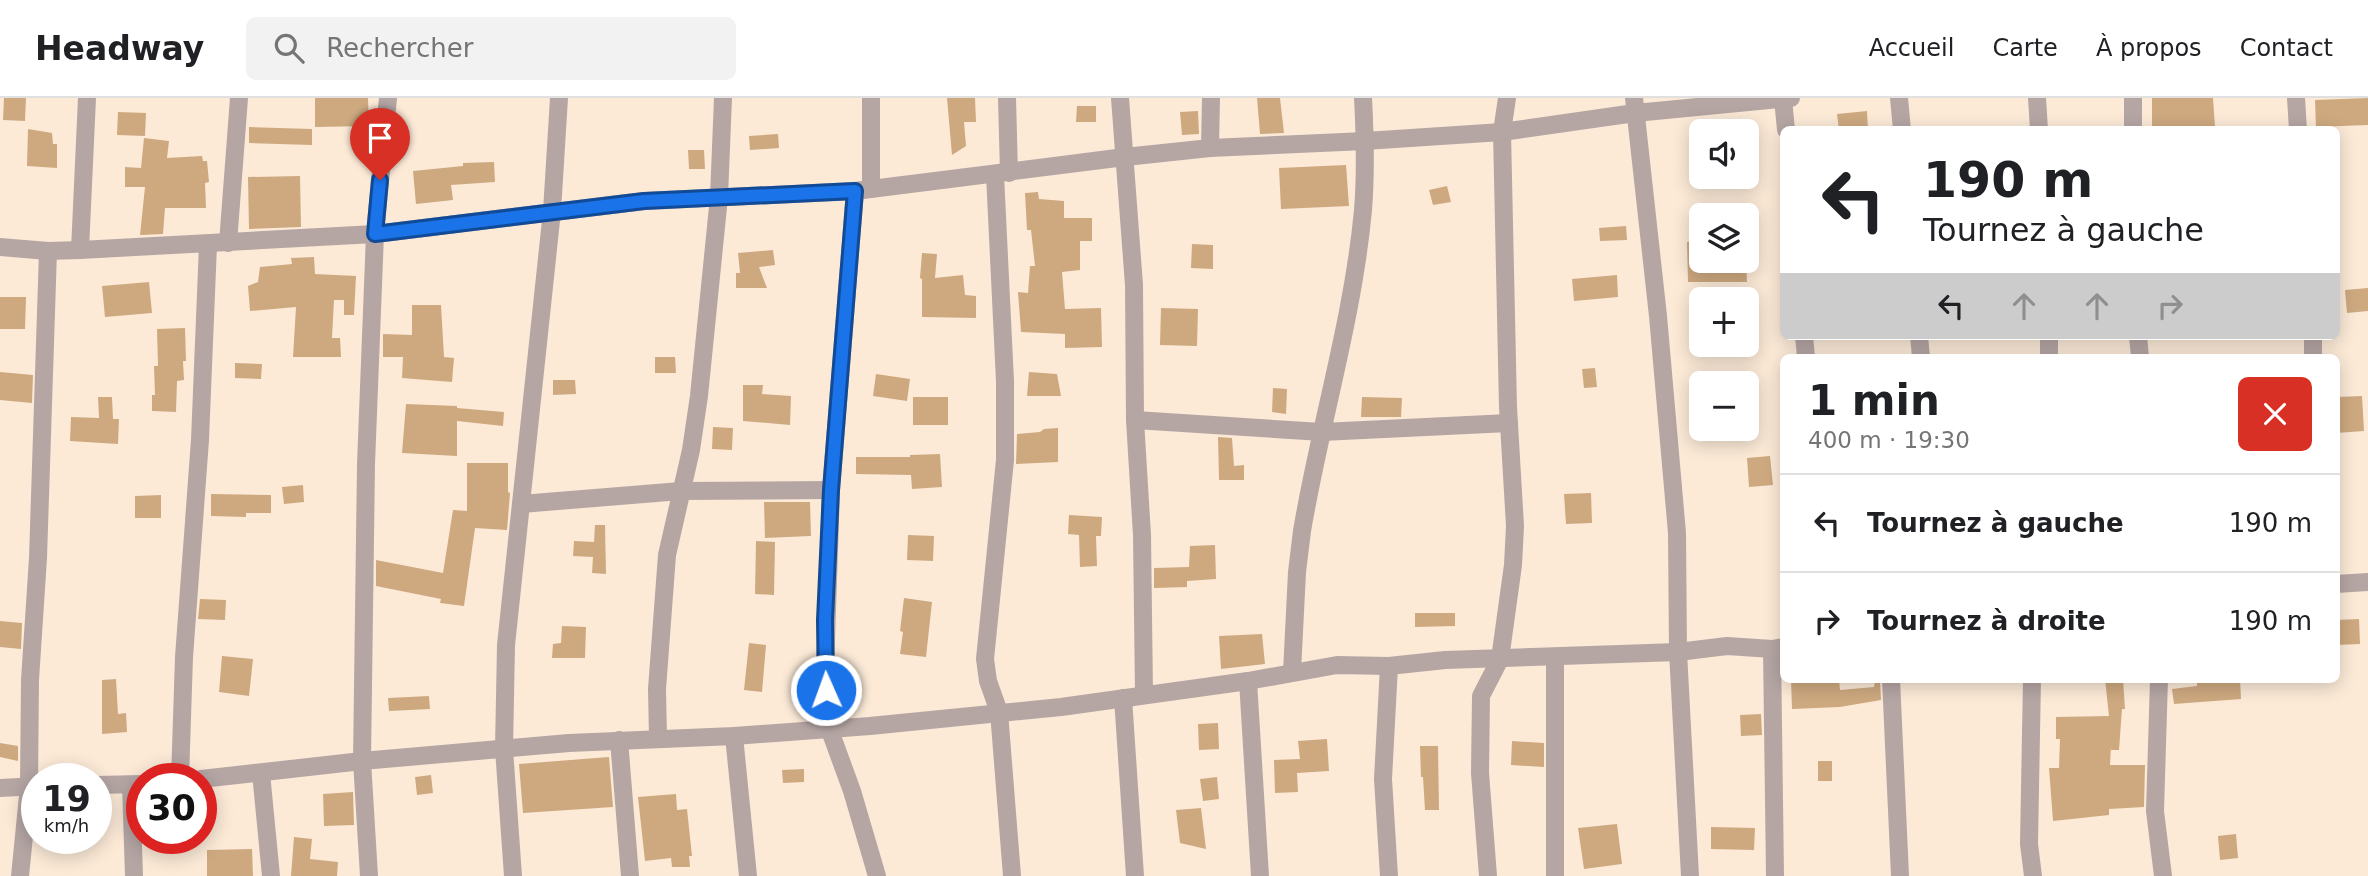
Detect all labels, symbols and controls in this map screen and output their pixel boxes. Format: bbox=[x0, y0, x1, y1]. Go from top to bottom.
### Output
search box bbox=[246, 17, 736, 80]
text: Headway bbox=[35, 29, 204, 68]
icon: search bbox=[270, 29, 308, 67]
text: Rechercher bbox=[326, 33, 473, 63]
text: Accueil bbox=[1869, 34, 1954, 62]
text: Carte bbox=[1992, 34, 2058, 62]
text: À propos bbox=[2096, 34, 2202, 62]
text: Contact bbox=[2240, 34, 2333, 62]
pin bbox=[350, 108, 410, 180]
icon: arrive bbox=[361, 119, 399, 157]
map controls bbox=[1689, 119, 1759, 441]
button: sound bbox=[1689, 119, 1759, 189]
text: 190 m bbox=[1923, 152, 2093, 209]
icon: left bbox=[1808, 154, 1899, 245]
button: layers bbox=[1689, 203, 1759, 273]
text: Tournez à gauche bbox=[1923, 211, 2204, 249]
button: + bbox=[1689, 287, 1759, 357]
icon: left bbox=[1932, 287, 1970, 325]
icon: ahead bbox=[2005, 287, 2043, 325]
icon: ahead bbox=[2078, 287, 2116, 325]
icon: right bbox=[2151, 287, 2189, 325]
button: − bbox=[1689, 371, 1759, 441]
text: 1 min bbox=[1808, 376, 1940, 425]
button: close bbox=[2238, 377, 2312, 451]
text: 400 m · 19:30 bbox=[1808, 427, 1970, 453]
icon: left bbox=[1808, 504, 1846, 542]
text: Tournez à gauche bbox=[1867, 508, 2124, 538]
text: 190 m bbox=[2229, 508, 2312, 538]
icon: right bbox=[1808, 602, 1846, 640]
text: Tournez à droite bbox=[1867, 606, 2106, 636]
text: 190 m bbox=[2229, 606, 2312, 636]
position arrow bbox=[789, 653, 863, 727]
speed limit sign: 30 bbox=[126, 763, 217, 854]
text: 19 bbox=[42, 779, 91, 819]
text: km/h bbox=[44, 815, 89, 836]

